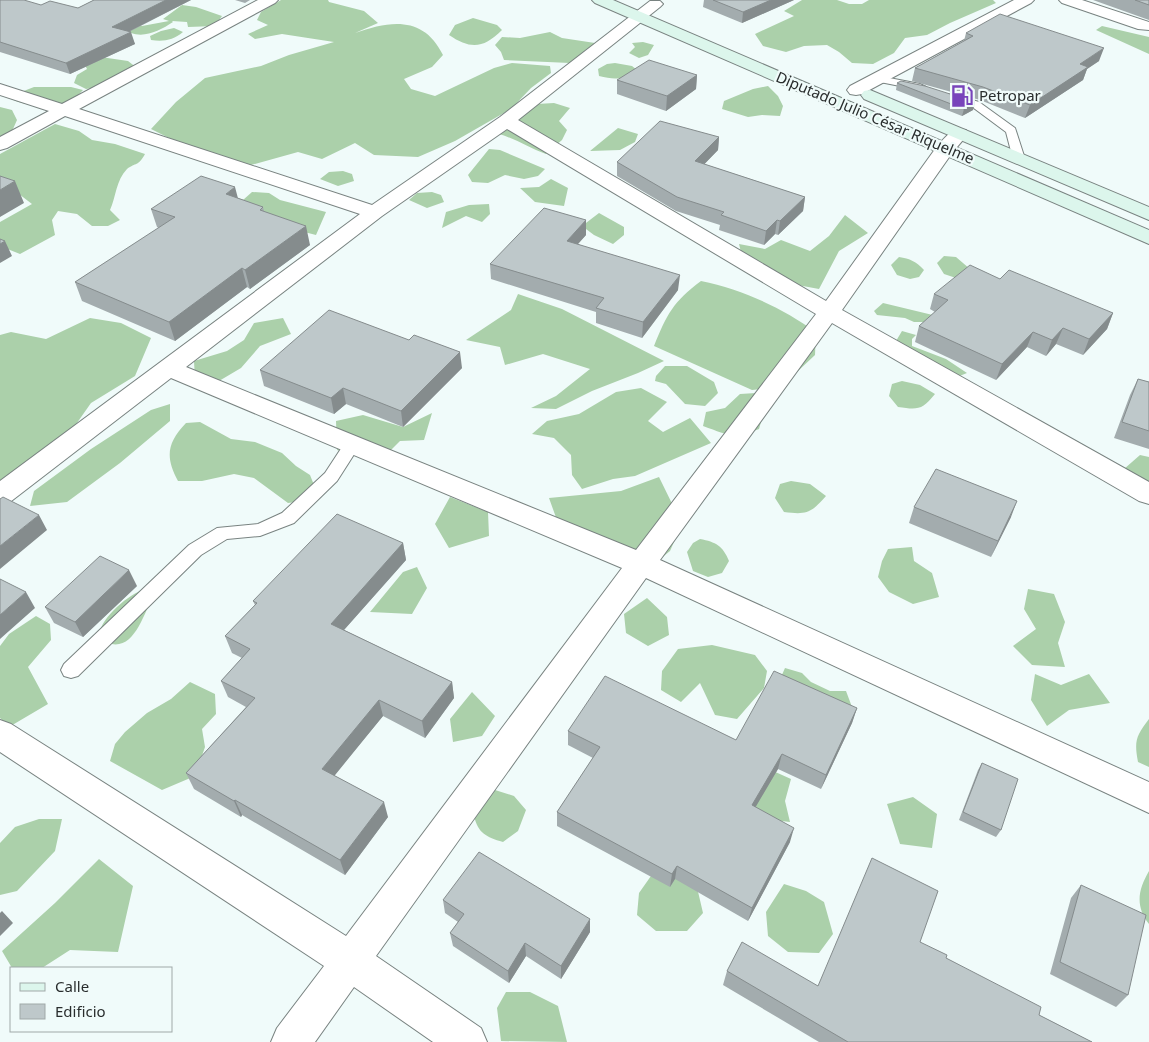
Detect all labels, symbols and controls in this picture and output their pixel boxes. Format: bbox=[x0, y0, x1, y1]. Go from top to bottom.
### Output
street label: Diputado Julio César Riquelme bbox=[773, 66, 978, 168]
fuel station icon: Petropar bbox=[949, 83, 975, 109]
place label: Petropar bbox=[979, 85, 1041, 105]
legend bbox=[10, 967, 172, 1032]
text: Calle bbox=[55, 976, 89, 996]
text: Edificio bbox=[55, 1001, 106, 1021]

